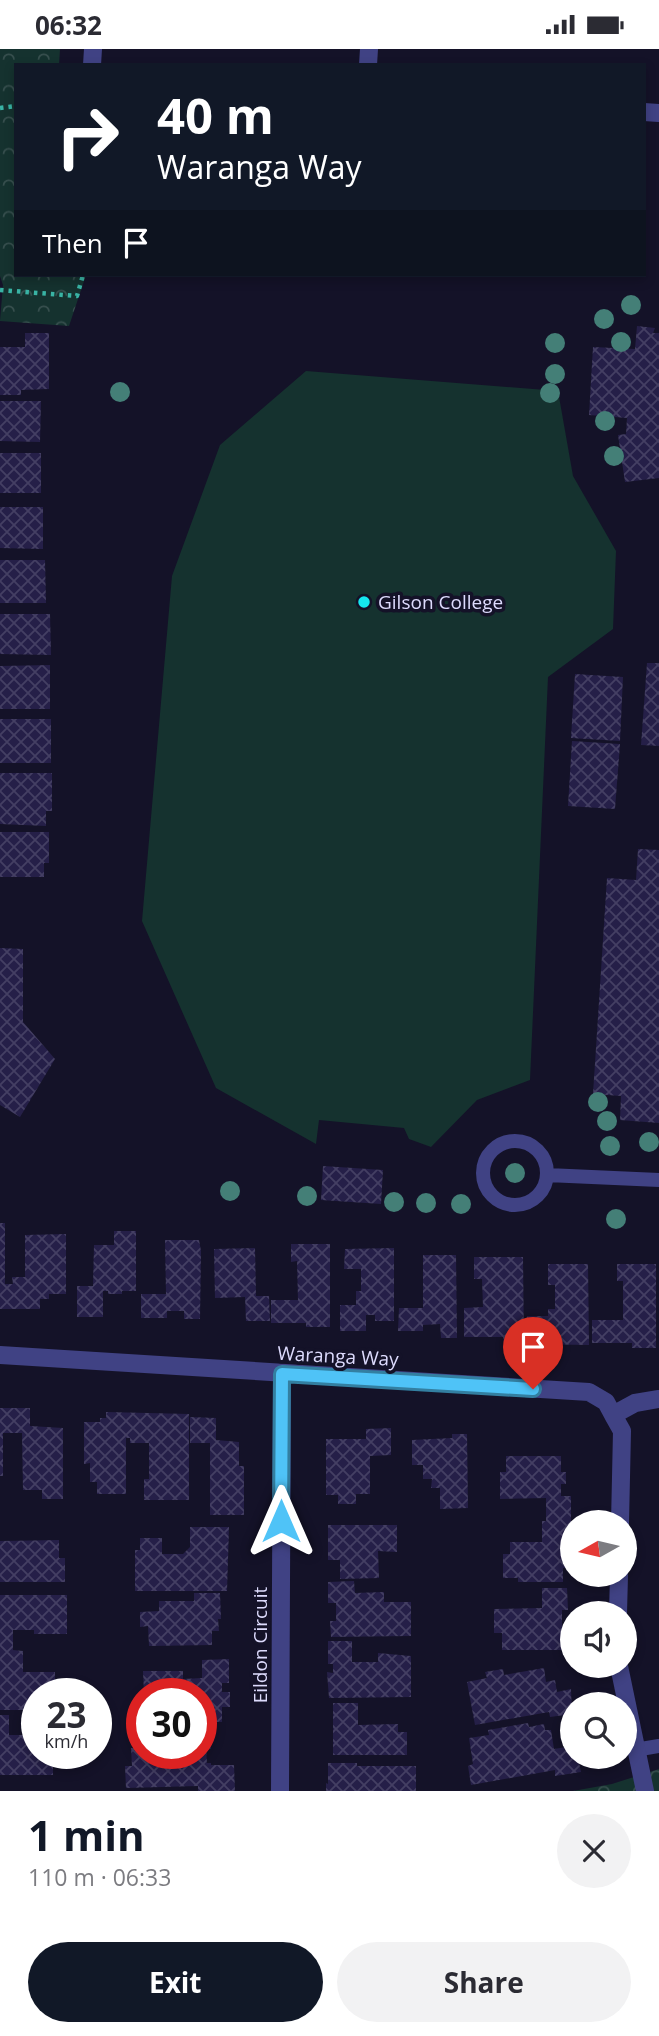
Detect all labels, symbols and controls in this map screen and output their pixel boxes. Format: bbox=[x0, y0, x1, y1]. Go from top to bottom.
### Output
text: 06:32 bbox=[35, 7, 102, 43]
text: 40 m bbox=[157, 82, 274, 148]
icon: right bbox=[42, 91, 133, 182]
text: Waranga Way bbox=[157, 145, 362, 188]
icon: arrive bbox=[117, 224, 155, 262]
text: Then bbox=[42, 225, 103, 261]
place label: Gilson College bbox=[378, 589, 503, 615]
marker: Gilson College bbox=[356, 594, 372, 610]
pin bbox=[503, 1317, 563, 1389]
icon: arrive bbox=[514, 1328, 552, 1366]
street label: Waranga Way bbox=[277, 1340, 400, 1372]
position arrow bbox=[244, 1484, 318, 1558]
north arrow bbox=[560, 1510, 637, 1587]
map controls bbox=[560, 1510, 637, 1769]
street label: Eildon Circuit bbox=[247, 1586, 273, 1703]
button: sound bbox=[560, 1601, 637, 1678]
speed limit sign: 30 bbox=[126, 1678, 217, 1769]
text: 23 bbox=[46, 1691, 87, 1738]
button: search bbox=[560, 1692, 637, 1769]
text: km/h bbox=[45, 1729, 88, 1753]
text: 1 min bbox=[28, 1806, 145, 1863]
button: close bbox=[557, 1814, 631, 1888]
text: 110 m · 06:33 bbox=[28, 1861, 171, 1893]
button: Exit bbox=[28, 1942, 323, 2022]
button: Share bbox=[337, 1942, 631, 2022]

